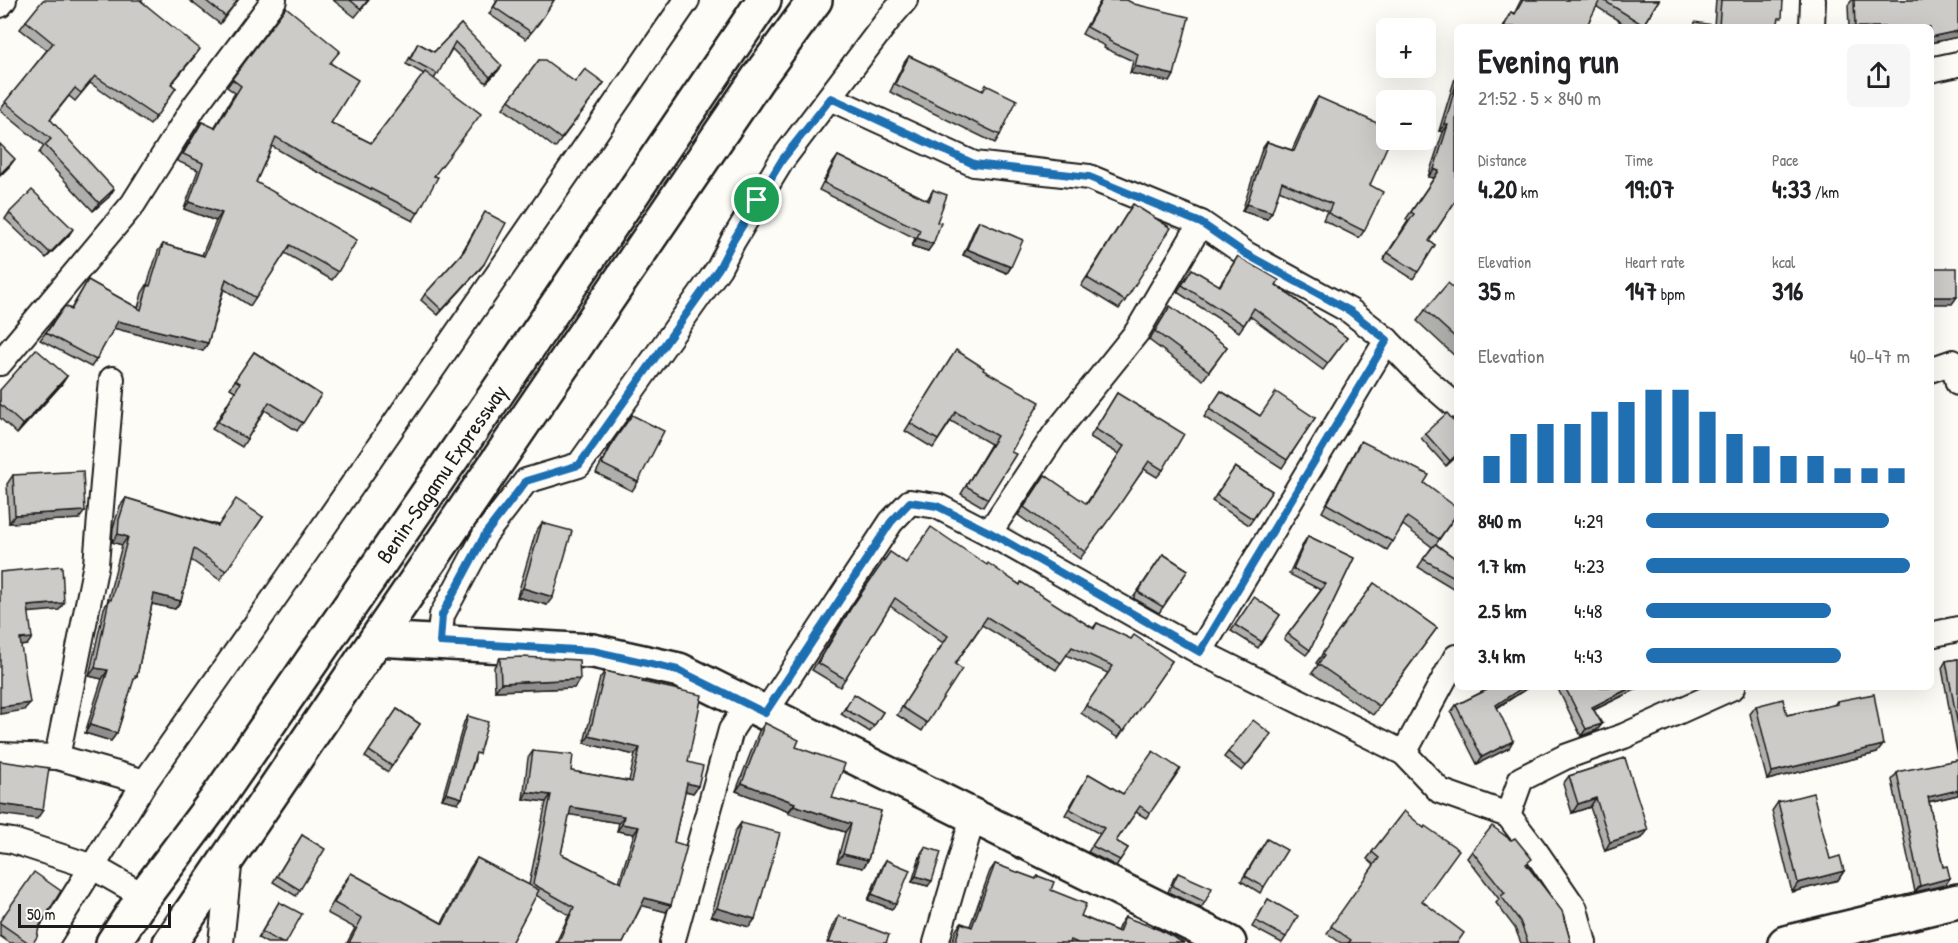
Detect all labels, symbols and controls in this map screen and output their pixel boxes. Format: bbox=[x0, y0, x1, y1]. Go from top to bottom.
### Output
map controls bbox=[1376, 18, 1436, 150]
button: + bbox=[1376, 18, 1436, 78]
text: Evening run bbox=[1478, 39, 1619, 83]
button: share bbox=[1847, 44, 1910, 107]
text: 21:52 · 5 × 840 m bbox=[1478, 84, 1601, 111]
button: − bbox=[1376, 90, 1436, 150]
text: Distance bbox=[1478, 149, 1527, 171]
text: Time bbox=[1625, 149, 1653, 171]
text: Pace bbox=[1772, 149, 1799, 171]
text: 4.20 bbox=[1478, 171, 1517, 206]
text: 19:07 bbox=[1625, 171, 1675, 206]
text: 4:33 bbox=[1772, 171, 1811, 206]
pin bbox=[731, 174, 782, 225]
text: km bbox=[1517, 181, 1538, 203]
text: /km bbox=[1811, 181, 1839, 203]
icon: arrive bbox=[740, 183, 773, 216]
text: Elevation bbox=[1478, 251, 1531, 273]
text: Heart rate bbox=[1625, 251, 1685, 273]
text: kcal bbox=[1772, 251, 1795, 273]
text: 35 bbox=[1478, 273, 1501, 308]
text: 147 bbox=[1625, 273, 1657, 308]
text: 316 bbox=[1772, 273, 1803, 308]
text: m bbox=[1501, 283, 1515, 305]
text: bpm bbox=[1657, 283, 1685, 305]
text: Elevation bbox=[1478, 342, 1544, 369]
text: 40–47 m bbox=[1850, 342, 1910, 369]
street label: Benin-Sagamu Expressway bbox=[369, 378, 514, 569]
text: 840 m bbox=[1478, 507, 1521, 534]
text: 4:29 bbox=[1574, 507, 1603, 534]
text: 1.7 km bbox=[1478, 552, 1526, 579]
text: 4:23 bbox=[1574, 552, 1604, 579]
text: 2.5 km bbox=[1478, 597, 1527, 624]
text: 4:48 bbox=[1574, 597, 1602, 624]
text: 3.4 km bbox=[1478, 642, 1525, 669]
text: 4:43 bbox=[1574, 642, 1603, 669]
scale bar bbox=[18, 901, 171, 928]
text: 50 m bbox=[27, 903, 56, 925]

